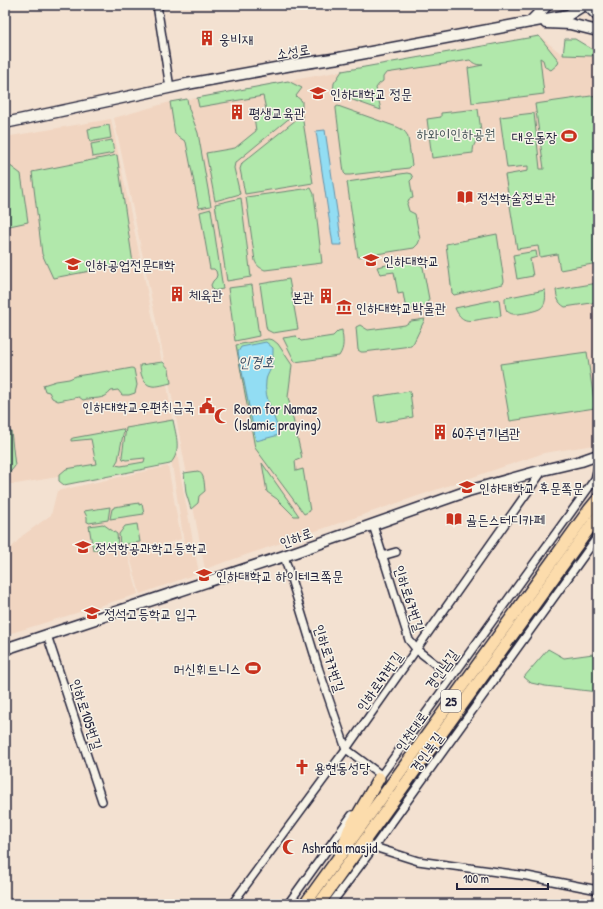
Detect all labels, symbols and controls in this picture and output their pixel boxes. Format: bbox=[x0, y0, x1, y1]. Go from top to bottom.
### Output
building icon: 웅비재 bbox=[198, 29, 216, 47]
place label: 웅비재 bbox=[219, 29, 253, 48]
street label: 소성로 bbox=[275, 39, 311, 63]
school or university icon: 인하대학교 정문 bbox=[309, 84, 327, 102]
place label: 인하대학교 정문 bbox=[330, 84, 412, 103]
building icon: 평생교육관 bbox=[228, 103, 246, 121]
place label: 평생교육관 bbox=[249, 103, 305, 122]
park label: 하와이인하공원 bbox=[417, 124, 495, 143]
place label: 대운동장 bbox=[512, 127, 558, 146]
sports icon: 대운동장 bbox=[560, 127, 578, 145]
library icon: 정석학술정보관 bbox=[456, 188, 474, 206]
place label: 정석학술정보관 bbox=[477, 188, 556, 207]
school or university icon: 인하대학교 bbox=[362, 251, 380, 269]
place label: 인하대학교 bbox=[383, 251, 439, 270]
school or university icon: 인하공업전문대학 bbox=[64, 255, 82, 273]
place label: 인하공업전문대학 bbox=[85, 255, 175, 274]
building icon: 체육관 bbox=[168, 285, 186, 303]
place label: 체육관 bbox=[189, 285, 223, 304]
place label: 본관 bbox=[291, 287, 314, 306]
building icon: 본관 bbox=[317, 287, 335, 305]
museum icon: 인하대학교박물관 bbox=[335, 298, 353, 316]
place label: 인하대학교박물관 bbox=[356, 298, 446, 317]
water label: 인경호 bbox=[238, 351, 274, 372]
place label: 인하대학교우편취급국 bbox=[82, 397, 195, 416]
public building icon: 인하대학교우편취급국 bbox=[198, 397, 216, 415]
place label: Room for Namaz (Islamic praying) bbox=[234, 399, 321, 435]
mosque icon: Room for Namaz (Islamic praying) bbox=[213, 407, 231, 425]
building icon: 60주년기념관 bbox=[431, 423, 449, 441]
place label: 60주년기념관 bbox=[452, 423, 520, 442]
school or university icon: 인하대학교 후문쪽문 bbox=[458, 478, 476, 496]
place label: 인하대학교 후문쪽문 bbox=[479, 478, 584, 497]
library icon: 골든스터디카페 bbox=[445, 510, 463, 528]
place label: 골든스터디카페 bbox=[466, 510, 545, 529]
street label: 인하로 bbox=[277, 523, 315, 551]
school or university icon: 정석항공과학고등학교 bbox=[74, 538, 92, 556]
place label: 정석항공과학고등학교 bbox=[95, 538, 208, 557]
street label: 인하로67번길 bbox=[390, 562, 430, 634]
school or university icon: 인하대학교 하이테크쪽문 bbox=[195, 566, 213, 584]
place label: 인하대학교 하이테크쪽문 bbox=[216, 566, 343, 585]
school or university icon: 정석고등학교 입구 bbox=[83, 604, 101, 622]
place label: 정석고등학교 입구 bbox=[104, 604, 197, 623]
street label: 인하로77번길 bbox=[310, 622, 350, 695]
street label: 경인남길 bbox=[420, 645, 462, 693]
street label: 인하로47번길 bbox=[352, 647, 407, 715]
place label: 머신휘트니스 bbox=[173, 659, 241, 678]
sports icon: 머신휘트니스 bbox=[244, 659, 262, 677]
street label: 인하로105번길 bbox=[67, 676, 108, 753]
road number: 25 bbox=[441, 690, 461, 712]
street label: 인천대로 bbox=[390, 707, 432, 755]
street label: 경인북길 bbox=[405, 728, 447, 776]
church icon: 용현동성당 bbox=[293, 758, 311, 776]
place label: 용현동성당 bbox=[314, 758, 371, 777]
mosque icon: Ashrafia masjid bbox=[281, 838, 299, 856]
place label: Ashrafia masjid bbox=[302, 838, 378, 858]
scale bar bbox=[457, 865, 548, 891]
text: 100 m bbox=[463, 870, 489, 887]

